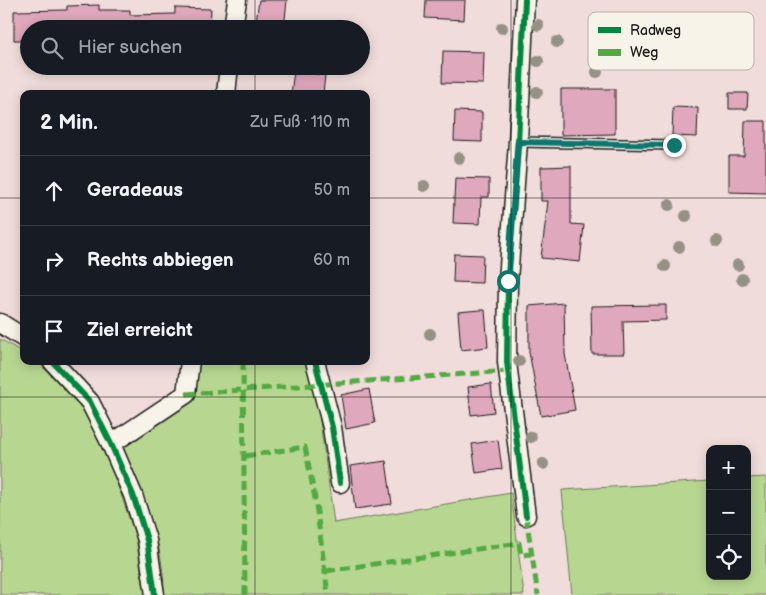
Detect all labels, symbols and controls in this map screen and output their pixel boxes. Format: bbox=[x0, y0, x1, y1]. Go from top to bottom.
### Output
legend bbox=[588, 12, 754, 70]
search box bbox=[20, 20, 370, 75]
text: Radweg bbox=[630, 22, 681, 39]
icon: search bbox=[38, 34, 66, 62]
text: Hier suchen bbox=[78, 36, 182, 59]
text: Weg bbox=[630, 44, 658, 61]
text: 2 Min. bbox=[40, 110, 98, 135]
text: Zu Fuß · 110 m bbox=[250, 113, 350, 132]
route end bbox=[663, 134, 686, 157]
icon: ahead bbox=[40, 177, 68, 205]
text: Geradeaus bbox=[87, 179, 183, 202]
text: 50 m bbox=[314, 181, 350, 200]
icon: right bbox=[40, 247, 68, 275]
text: Rechts abbiegen bbox=[87, 249, 234, 272]
text: 60 m bbox=[313, 251, 350, 270]
route start bbox=[497, 270, 520, 293]
icon: arrive bbox=[40, 317, 68, 345]
text: Ziel erreicht bbox=[87, 319, 193, 342]
map controls bbox=[706, 445, 751, 580]
button: + bbox=[706, 445, 751, 490]
button: − bbox=[706, 490, 751, 535]
button: locate bbox=[706, 535, 751, 580]

